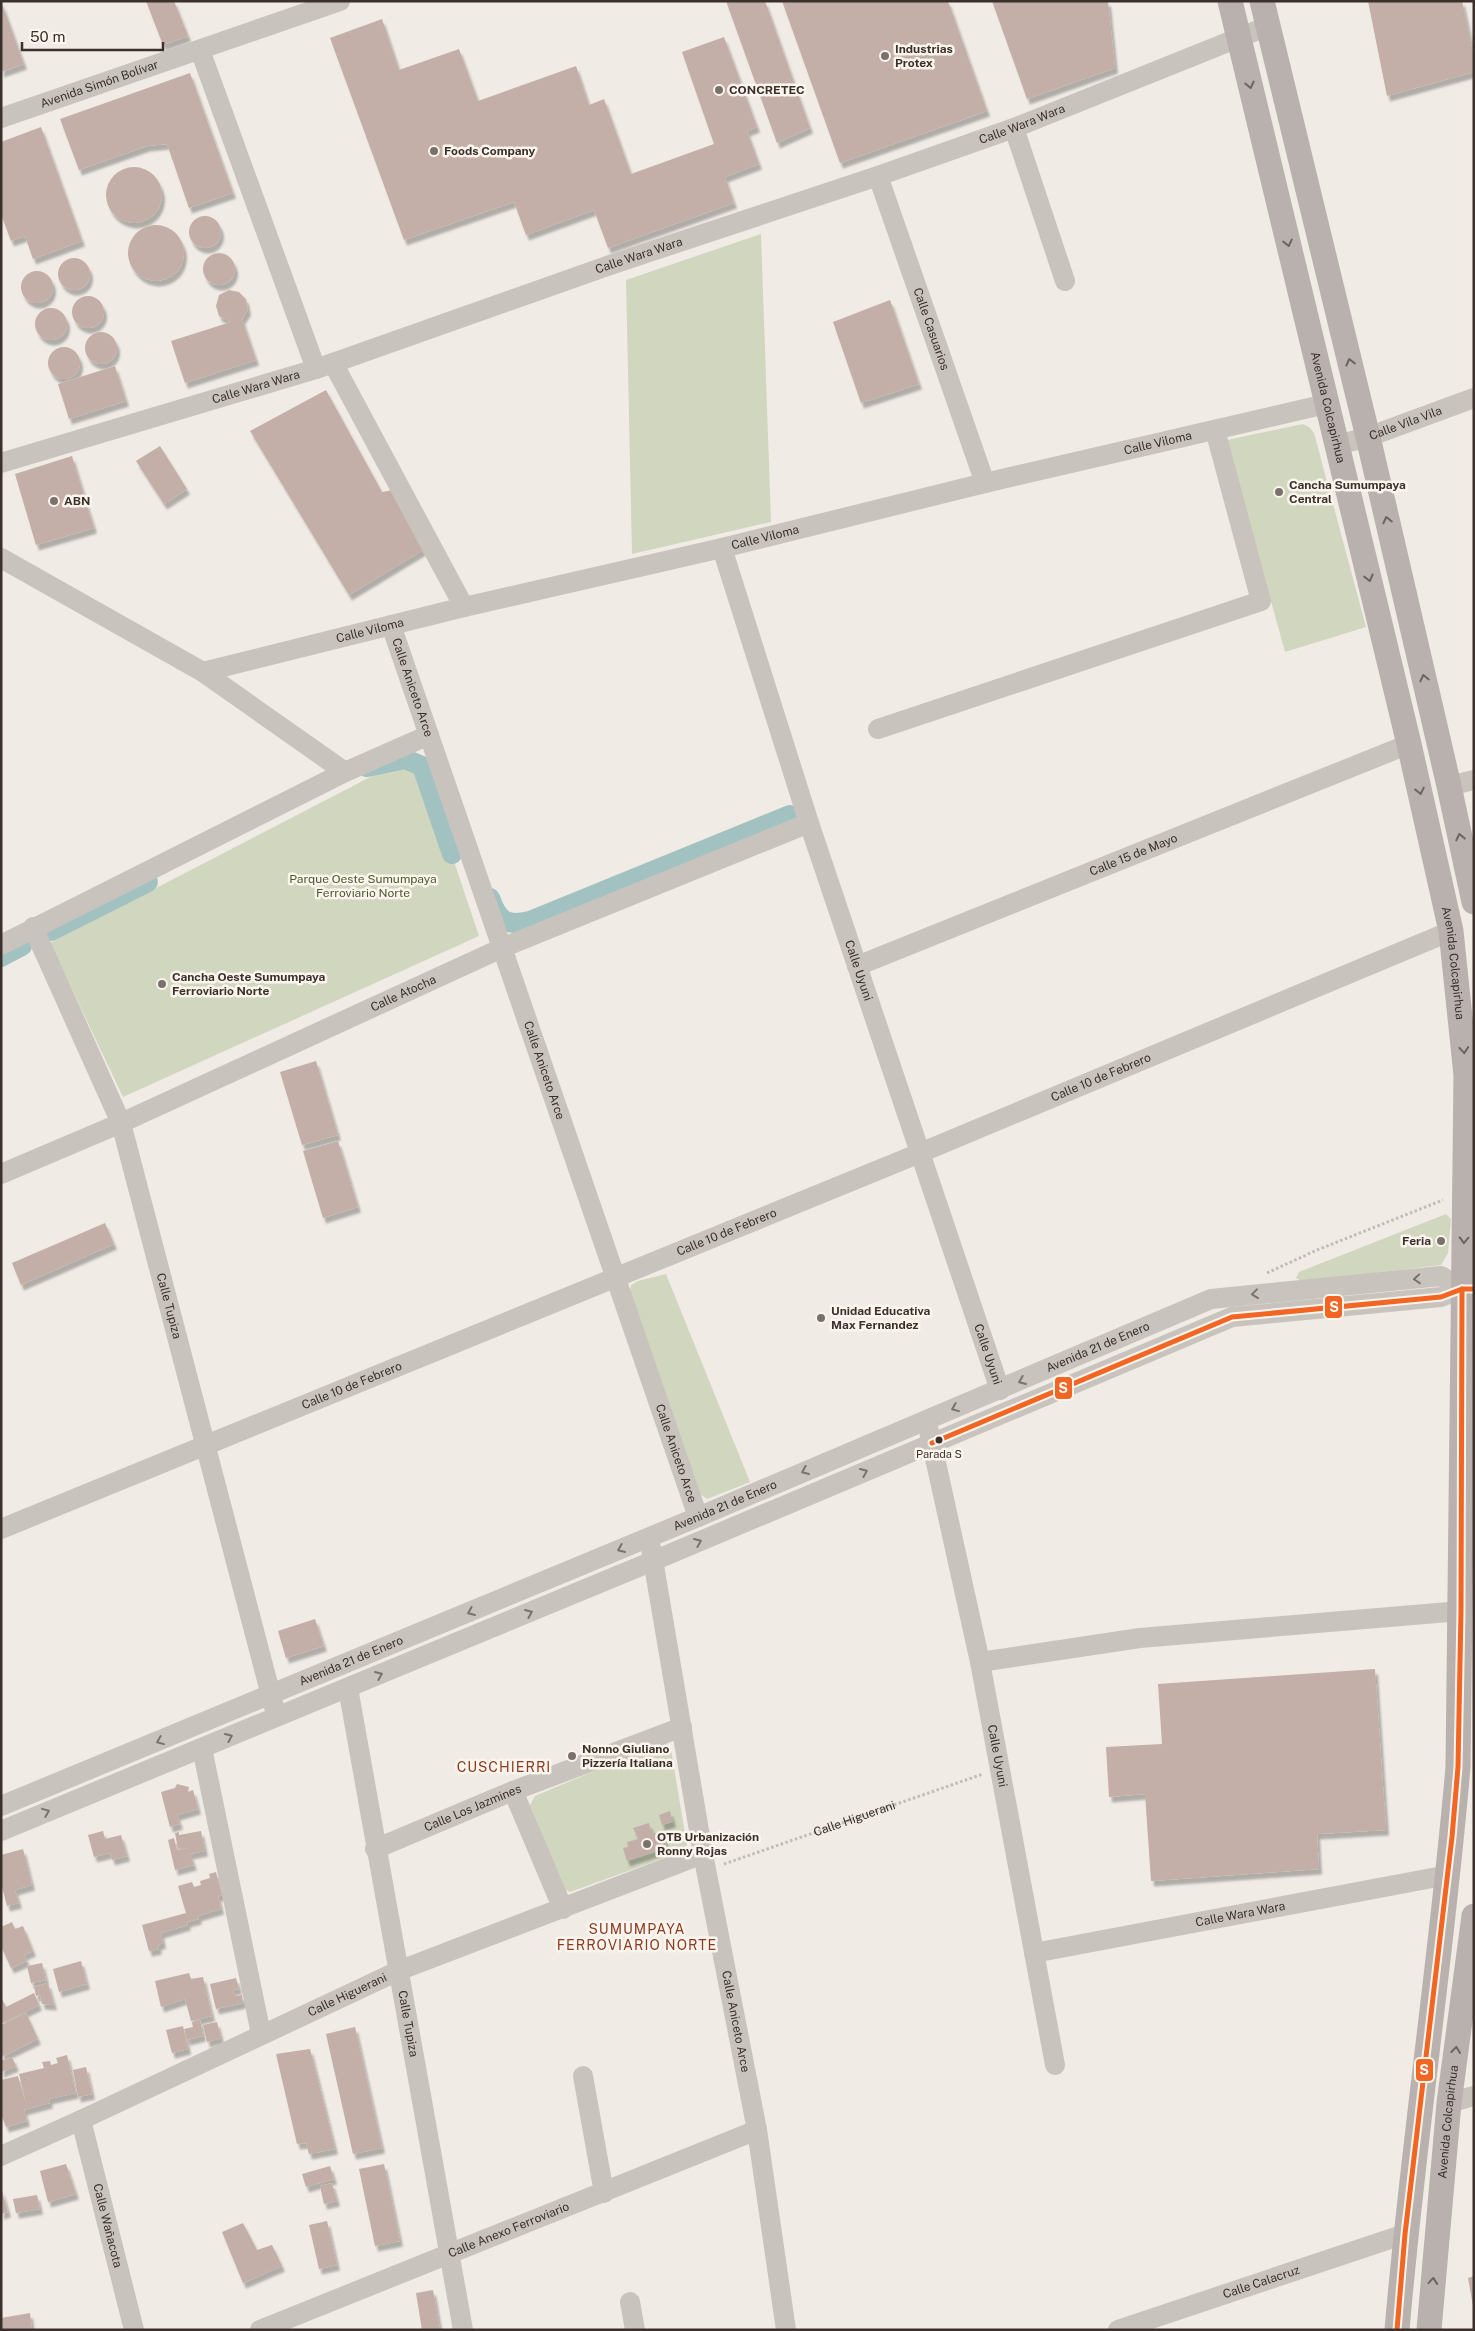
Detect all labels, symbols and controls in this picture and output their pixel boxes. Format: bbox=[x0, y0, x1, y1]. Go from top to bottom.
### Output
scale bar bbox=[22, 20, 164, 52]
text: 50 m bbox=[30, 28, 65, 45]
place label: Industrias Protex bbox=[895, 42, 953, 70]
marker: Industrias Protex bbox=[879, 50, 891, 62]
street label: Avenida Simón Bolívar bbox=[38, 57, 160, 111]
one-way arrow bbox=[1244, 80, 1255, 89]
place label: CONCRETEC bbox=[729, 83, 805, 97]
marker: CONCRETEC bbox=[713, 84, 725, 96]
street label: Calle Wara Wara bbox=[977, 101, 1067, 147]
place label: Foods Company bbox=[444, 144, 535, 158]
marker: Foods Company bbox=[428, 145, 440, 157]
street label: Calle Wara Wara bbox=[593, 234, 684, 277]
one-way arrow bbox=[1282, 238, 1293, 247]
street label: Calle Casuarios bbox=[911, 286, 952, 372]
street label: Avenida Colcapirhua bbox=[1308, 350, 1348, 464]
one-way arrow bbox=[1345, 357, 1356, 366]
street label: Calle Wara Wara bbox=[210, 367, 302, 407]
street label: Calle Vila Vila bbox=[1367, 403, 1444, 443]
street label: Calle Viloma bbox=[1123, 428, 1193, 458]
place label: Cancha Sumumpaya Central bbox=[1289, 478, 1406, 506]
marker: Cancha Sumumpaya Central bbox=[1273, 486, 1285, 498]
place label: ABN bbox=[64, 494, 90, 508]
marker: ABN bbox=[48, 495, 60, 507]
one-way arrow bbox=[1383, 516, 1393, 525]
street label: Calle Viloma bbox=[730, 522, 800, 552]
one-way arrow bbox=[1363, 573, 1374, 582]
street label: Calle Viloma bbox=[335, 615, 405, 646]
street label: Calle Aniceto Arce bbox=[389, 636, 436, 739]
one-way arrow bbox=[1419, 674, 1430, 683]
one-way arrow bbox=[1414, 787, 1425, 796]
street label: Calle 15 de Mayo bbox=[1087, 831, 1180, 879]
one-way arrow bbox=[1455, 832, 1466, 841]
park label: Parque Oeste Sumumpaya Ferroviario Norte bbox=[289, 872, 437, 900]
street label: Avenida Colcapirhua bbox=[1439, 905, 1467, 1020]
street label: Calle Uyuni bbox=[842, 938, 875, 1003]
place label: Cancha Oeste Sumumpaya Ferroviario Norte bbox=[172, 970, 326, 998]
street label: Calle Atocha bbox=[368, 972, 438, 1014]
marker: Cancha Oeste Sumumpaya Ferroviario Norte bbox=[156, 978, 168, 990]
street label: Calle Aniceto Arce bbox=[521, 1019, 568, 1122]
one-way arrow bbox=[1458, 1046, 1469, 1054]
street label: Calle 10 de Febrero bbox=[1049, 1050, 1153, 1104]
street label: Calle 10 de Febrero bbox=[674, 1205, 779, 1259]
place label: Feria bbox=[1402, 1234, 1431, 1248]
marker: Feria bbox=[1435, 1235, 1447, 1247]
one-way arrow bbox=[1458, 1236, 1469, 1244]
street label: Calle Tupiza bbox=[154, 1272, 184, 1340]
one-way arrow bbox=[1413, 1273, 1421, 1284]
one-way arrow bbox=[1251, 1288, 1259, 1299]
line badge: S bbox=[1324, 1295, 1343, 1319]
text: S bbox=[1329, 1299, 1339, 1315]
place label: Unidad Educativa Max Fernandez bbox=[831, 1304, 930, 1332]
marker: Unidad Educativa Max Fernandez bbox=[815, 1312, 827, 1324]
street label: Avenida 21 de Enero bbox=[1044, 1319, 1152, 1375]
street label: Calle Uyuni bbox=[971, 1322, 1005, 1386]
street label: Calle 10 de Febrero bbox=[300, 1359, 404, 1412]
one-way arrow bbox=[1018, 1374, 1027, 1385]
line badge: S bbox=[1054, 1376, 1073, 1400]
text: S bbox=[1058, 1380, 1068, 1396]
street label: Calle Aniceto Arce bbox=[653, 1402, 700, 1505]
one-way arrow bbox=[951, 1402, 960, 1412]
marker: Parada S bbox=[934, 1435, 944, 1445]
place label: Parada S bbox=[916, 1448, 962, 1460]
one-way arrow bbox=[801, 1465, 810, 1476]
one-way arrow bbox=[859, 1467, 868, 1478]
street label: Avenida 21 de Enero bbox=[671, 1477, 779, 1533]
one-way arrow bbox=[693, 1538, 702, 1548]
one-way arrow bbox=[617, 1544, 625, 1554]
one-way arrow bbox=[467, 1606, 475, 1616]
one-way arrow bbox=[524, 1608, 533, 1619]
street label: Avenida 21 de Enero bbox=[297, 1633, 405, 1689]
one-way arrow bbox=[374, 1671, 383, 1682]
street label: Calle Uyuni bbox=[985, 1724, 1010, 1788]
one-way arrow bbox=[224, 1732, 233, 1743]
one-way arrow bbox=[156, 1734, 165, 1745]
place label: Nonno Giuliano Pizzería Italiana bbox=[582, 1742, 673, 1770]
marker: Nonno Giuliano Pizzería Italiana bbox=[566, 1750, 578, 1762]
district label: CUSCHIERRI bbox=[457, 1759, 551, 1775]
street label: Calle Los Jazmines bbox=[422, 1782, 523, 1835]
street label: Calle Higuerani bbox=[812, 1798, 897, 1839]
one-way arrow bbox=[41, 1808, 50, 1819]
place label: OTB Urbanización Ronny Rojas bbox=[657, 1830, 759, 1858]
marker: OTB Urbanización Ronny Rojas bbox=[641, 1838, 653, 1850]
street label: Calle Wara Wara bbox=[1194, 1899, 1286, 1929]
district label: SUMUMPAYA FERROVIARIO NORTE bbox=[557, 1921, 717, 1953]
street label: Calle Aniceto Arce bbox=[719, 1969, 753, 2074]
street label: Calle Higuerani bbox=[306, 1970, 389, 2019]
street label: Calle Tupiza bbox=[395, 1989, 421, 2058]
one-way arrow bbox=[1450, 2046, 1461, 2054]
line badge: S bbox=[1415, 2058, 1434, 2082]
text: S bbox=[1419, 2062, 1429, 2078]
street label: Avenida Colcapirhua bbox=[1435, 2064, 1461, 2179]
street label: Calle Wañacota bbox=[90, 2182, 125, 2269]
street label: Calle Anexo Ferroviario bbox=[446, 2199, 571, 2261]
street label: Calle Calacruz bbox=[1221, 2263, 1302, 2301]
one-way arrow bbox=[1427, 2277, 1438, 2285]

